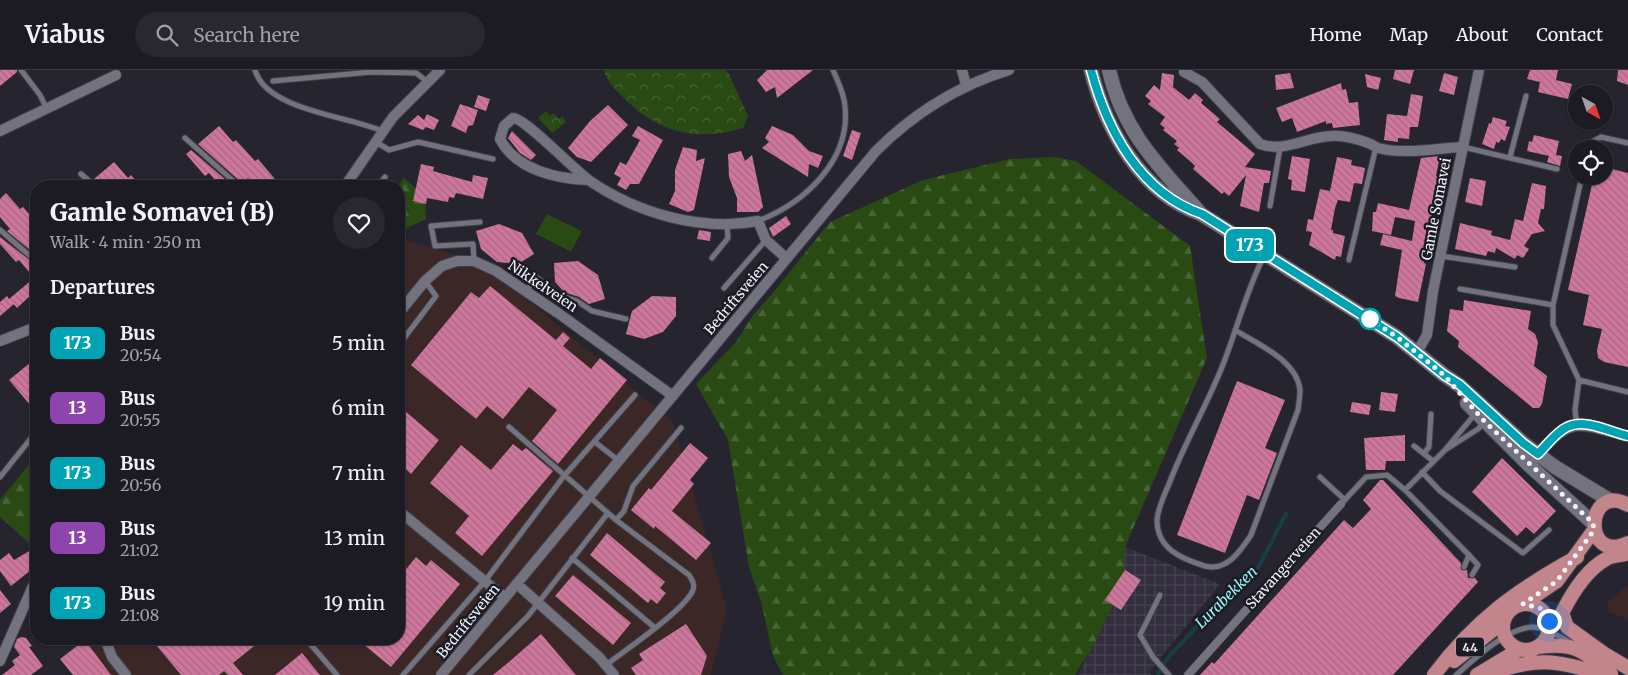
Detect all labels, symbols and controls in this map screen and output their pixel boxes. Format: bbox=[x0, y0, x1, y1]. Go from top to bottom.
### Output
search box bbox=[135, 12, 485, 57]
text: Viabus bbox=[25, 19, 105, 50]
icon: search bbox=[153, 21, 181, 49]
text: Search here bbox=[193, 23, 300, 47]
text: Home bbox=[1310, 23, 1362, 46]
text: Map bbox=[1390, 23, 1428, 46]
text: About bbox=[1456, 23, 1508, 46]
text: Contact bbox=[1536, 23, 1603, 46]
north arrow bbox=[1568, 85, 1612, 130]
map controls bbox=[1568, 85, 1613, 185]
button: locate bbox=[1568, 140, 1613, 185]
street label: Gamle Somavei bbox=[1417, 156, 1455, 262]
text: Gamle Somavei (B) bbox=[50, 197, 274, 228]
button: heart bbox=[333, 197, 385, 249]
line badge: 173 bbox=[1221, 229, 1279, 261]
text: Walk · 4 min · 250 m bbox=[50, 232, 201, 252]
text: 173 bbox=[1236, 233, 1264, 256]
street label: Nikkelveien bbox=[505, 256, 581, 316]
street label: Bedriftsveien bbox=[700, 258, 772, 338]
text: Departures bbox=[50, 275, 155, 299]
unlabelled marker bbox=[1359, 308, 1381, 330]
text: Bus bbox=[120, 321, 155, 345]
text: 173 bbox=[63, 331, 92, 354]
text: 5 min bbox=[332, 331, 385, 355]
text: 20:54 bbox=[120, 345, 162, 365]
text: Bus bbox=[120, 386, 155, 410]
text: 13 bbox=[68, 396, 87, 419]
text: 6 min bbox=[331, 396, 385, 420]
text: 20:55 bbox=[120, 410, 161, 430]
text: Bus bbox=[120, 451, 155, 475]
text: 173 bbox=[63, 461, 92, 484]
text: 7 min bbox=[332, 461, 385, 485]
text: 20:56 bbox=[120, 475, 161, 495]
text: Bus bbox=[120, 516, 155, 540]
street label: Stavangerveien bbox=[1242, 523, 1324, 613]
text: 13 bbox=[68, 526, 87, 549]
text: 13 min bbox=[324, 526, 385, 550]
text: 21:02 bbox=[120, 540, 159, 560]
water label: Lurabekken bbox=[1191, 562, 1261, 632]
street label: Bedriftsveien bbox=[433, 580, 503, 662]
text: Bus bbox=[120, 581, 155, 605]
text: 173 bbox=[63, 591, 92, 614]
text: 19 min bbox=[324, 591, 385, 615]
text: 21:08 bbox=[120, 605, 159, 625]
your location bbox=[1537, 609, 1562, 634]
road number: 44 bbox=[1456, 638, 1484, 656]

